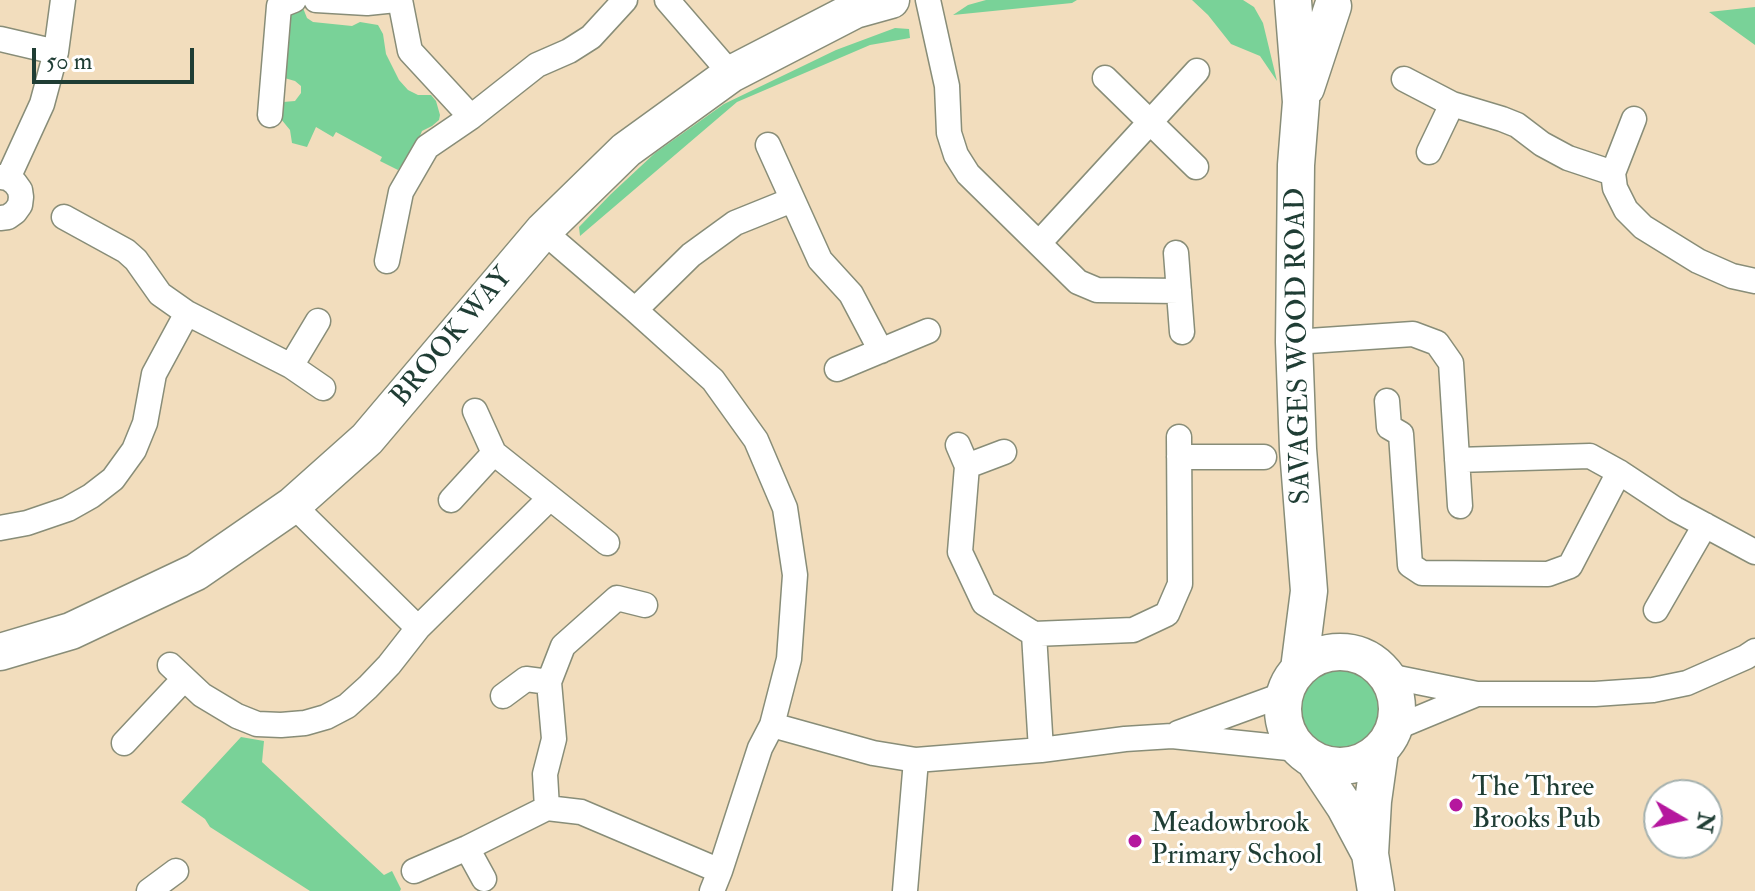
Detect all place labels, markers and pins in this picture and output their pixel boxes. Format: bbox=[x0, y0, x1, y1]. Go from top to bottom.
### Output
place label: The Three Brooks Pub bbox=[1472, 772, 1601, 838]
marker: The Three Brooks Pub bbox=[1447, 796, 1465, 814]
place label: Meadowbrook Primary School bbox=[1151, 808, 1322, 874]
marker: Meadowbrook Primary School bbox=[1126, 832, 1144, 850]

